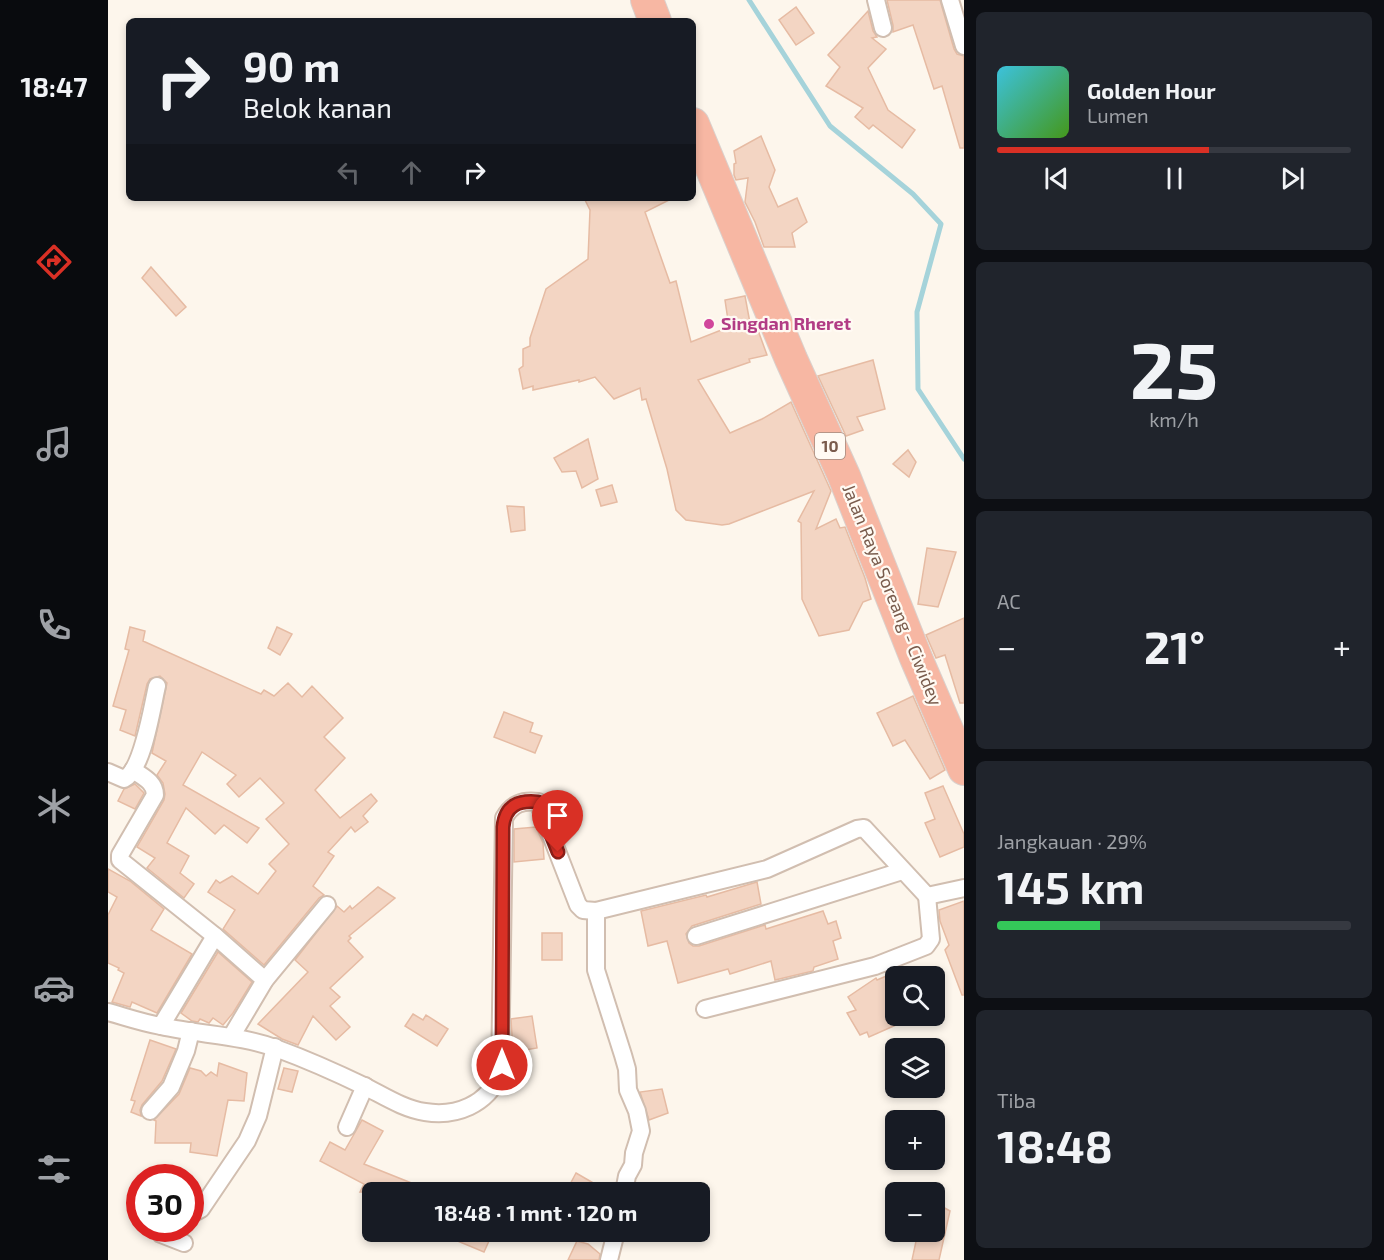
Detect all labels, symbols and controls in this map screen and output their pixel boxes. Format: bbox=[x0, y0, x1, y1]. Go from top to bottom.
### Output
text: 90 m bbox=[243, 40, 340, 90]
icon: right bbox=[144, 42, 222, 120]
text: 18:47 bbox=[21, 70, 87, 102]
text: Golden Hour bbox=[1087, 77, 1216, 103]
text: Belok kanan bbox=[243, 91, 392, 123]
text: Lumen bbox=[1087, 103, 1149, 127]
icon: left bbox=[332, 156, 365, 189]
icon: ahead bbox=[395, 156, 428, 189]
icon: right bbox=[458, 156, 491, 189]
icon: previous bbox=[1040, 162, 1073, 195]
icon: pause bbox=[1158, 162, 1191, 195]
icon: next bbox=[1276, 162, 1309, 195]
icon: directions bbox=[33, 241, 75, 283]
place label: Singdan Rheret bbox=[721, 312, 852, 334]
marker: Singdan Rheret bbox=[702, 317, 716, 331]
text: 25 bbox=[1130, 321, 1218, 415]
text: km/h bbox=[1149, 407, 1199, 431]
icon: music bbox=[33, 423, 75, 465]
road number: 10 bbox=[815, 433, 845, 459]
street label: Jalan Raya Soreang - Ciwidey bbox=[838, 481, 948, 709]
text: AC bbox=[997, 589, 1021, 613]
icon: phone bbox=[33, 604, 75, 646]
text: 21° bbox=[1144, 619, 1205, 673]
text: − bbox=[997, 626, 1016, 666]
text: + bbox=[1333, 626, 1351, 666]
icon: climate bbox=[33, 785, 75, 827]
pin bbox=[532, 790, 583, 852]
icon: arrive bbox=[541, 799, 574, 832]
text: Jangkauan · 29% bbox=[997, 829, 1147, 853]
text: 145 km bbox=[997, 859, 1144, 913]
map controls bbox=[885, 966, 945, 1242]
button: search bbox=[885, 966, 945, 1026]
icon: car bbox=[33, 967, 75, 1009]
position arrow bbox=[470, 1033, 534, 1097]
button: layers bbox=[885, 1038, 945, 1098]
text: Tiba bbox=[997, 1088, 1036, 1112]
button: + bbox=[885, 1110, 945, 1170]
text: 18:48 bbox=[997, 1118, 1113, 1172]
icon: filters bbox=[33, 1148, 75, 1190]
speed limit sign: 30 bbox=[126, 1164, 204, 1242]
button: − bbox=[885, 1182, 945, 1242]
text: 18:48 · 1 mnt · 120 m bbox=[435, 1199, 637, 1225]

